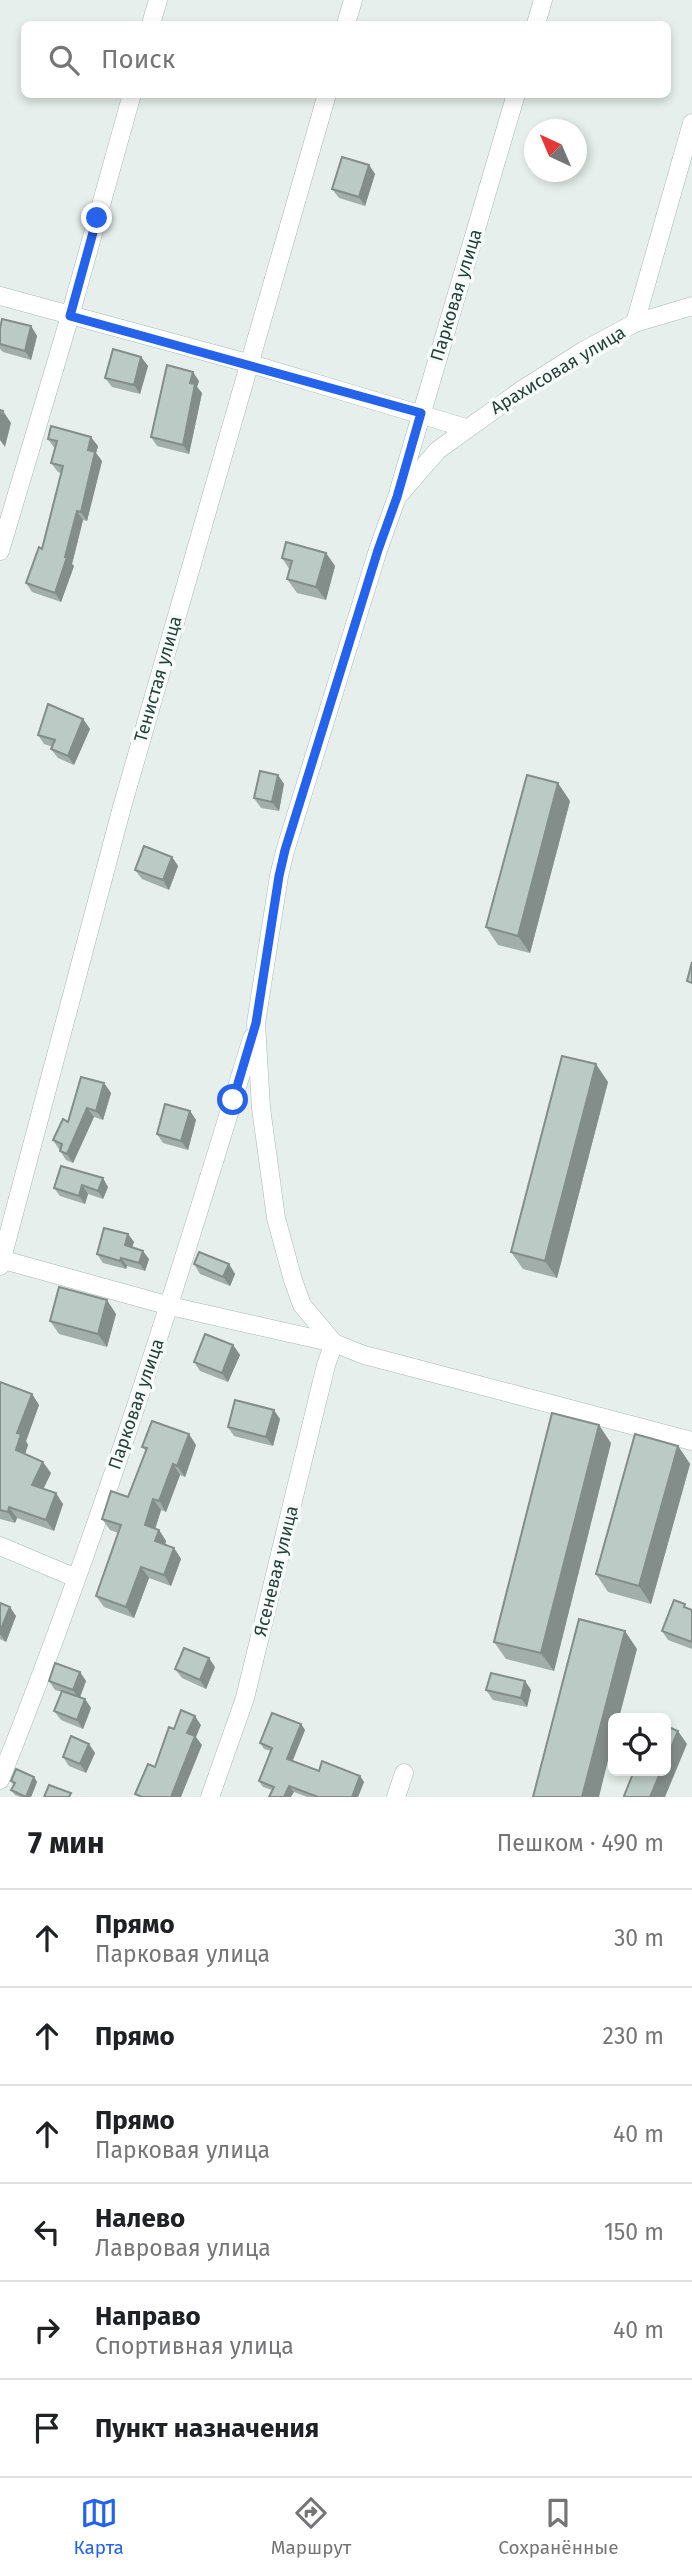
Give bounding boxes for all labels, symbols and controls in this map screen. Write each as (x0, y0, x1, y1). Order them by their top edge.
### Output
search box (21, 21, 671, 98)
icon: search (45, 41, 83, 79)
text: Поиск (101, 44, 175, 75)
north arrow (524, 119, 587, 182)
route end (81, 202, 112, 233)
street label: Парковая улица (425, 226, 487, 364)
street label: Арахисовая улица (487, 321, 629, 419)
street label: Тенистая улица (129, 613, 187, 745)
route start (217, 1084, 248, 1115)
street label: Парковая улица (103, 1336, 169, 1472)
street label: Ясеневая улица (249, 1503, 303, 1639)
map controls (608, 1713, 671, 1776)
button: locate (608, 1713, 671, 1776)
text: 7 мин (28, 1825, 105, 1861)
text: Пешком · 490 m (497, 1829, 664, 1857)
text: Прямо (95, 1909, 175, 1940)
icon: ahead (28, 1919, 66, 1957)
text: 30 m (614, 1924, 664, 1952)
text: Парковая улица (95, 1940, 270, 1968)
icon: ahead (28, 2017, 66, 2055)
text: Прямо (95, 2021, 175, 2052)
text: 230 m (603, 2022, 664, 2050)
text: Прямо (95, 2105, 175, 2136)
icon: ahead (28, 2115, 66, 2153)
text: 40 m (613, 2120, 664, 2148)
text: Парковая улица (95, 2136, 270, 2164)
text: Налево (95, 2203, 185, 2234)
icon: left (28, 2213, 66, 2251)
text: 150 m (604, 2218, 664, 2246)
text: Лавровая улица (95, 2234, 271, 2262)
text: Направо (95, 2301, 201, 2332)
icon: right (28, 2311, 66, 2349)
text: 40 m (613, 2316, 664, 2344)
text: Спортивная улица (95, 2332, 294, 2360)
icon: arrive (28, 2409, 66, 2447)
text: Пункт назначения (95, 2413, 319, 2444)
tab: Карта (73, 2494, 124, 2559)
tab: Маршрут (271, 2494, 351, 2559)
tab: Сохранённые (498, 2494, 619, 2559)

